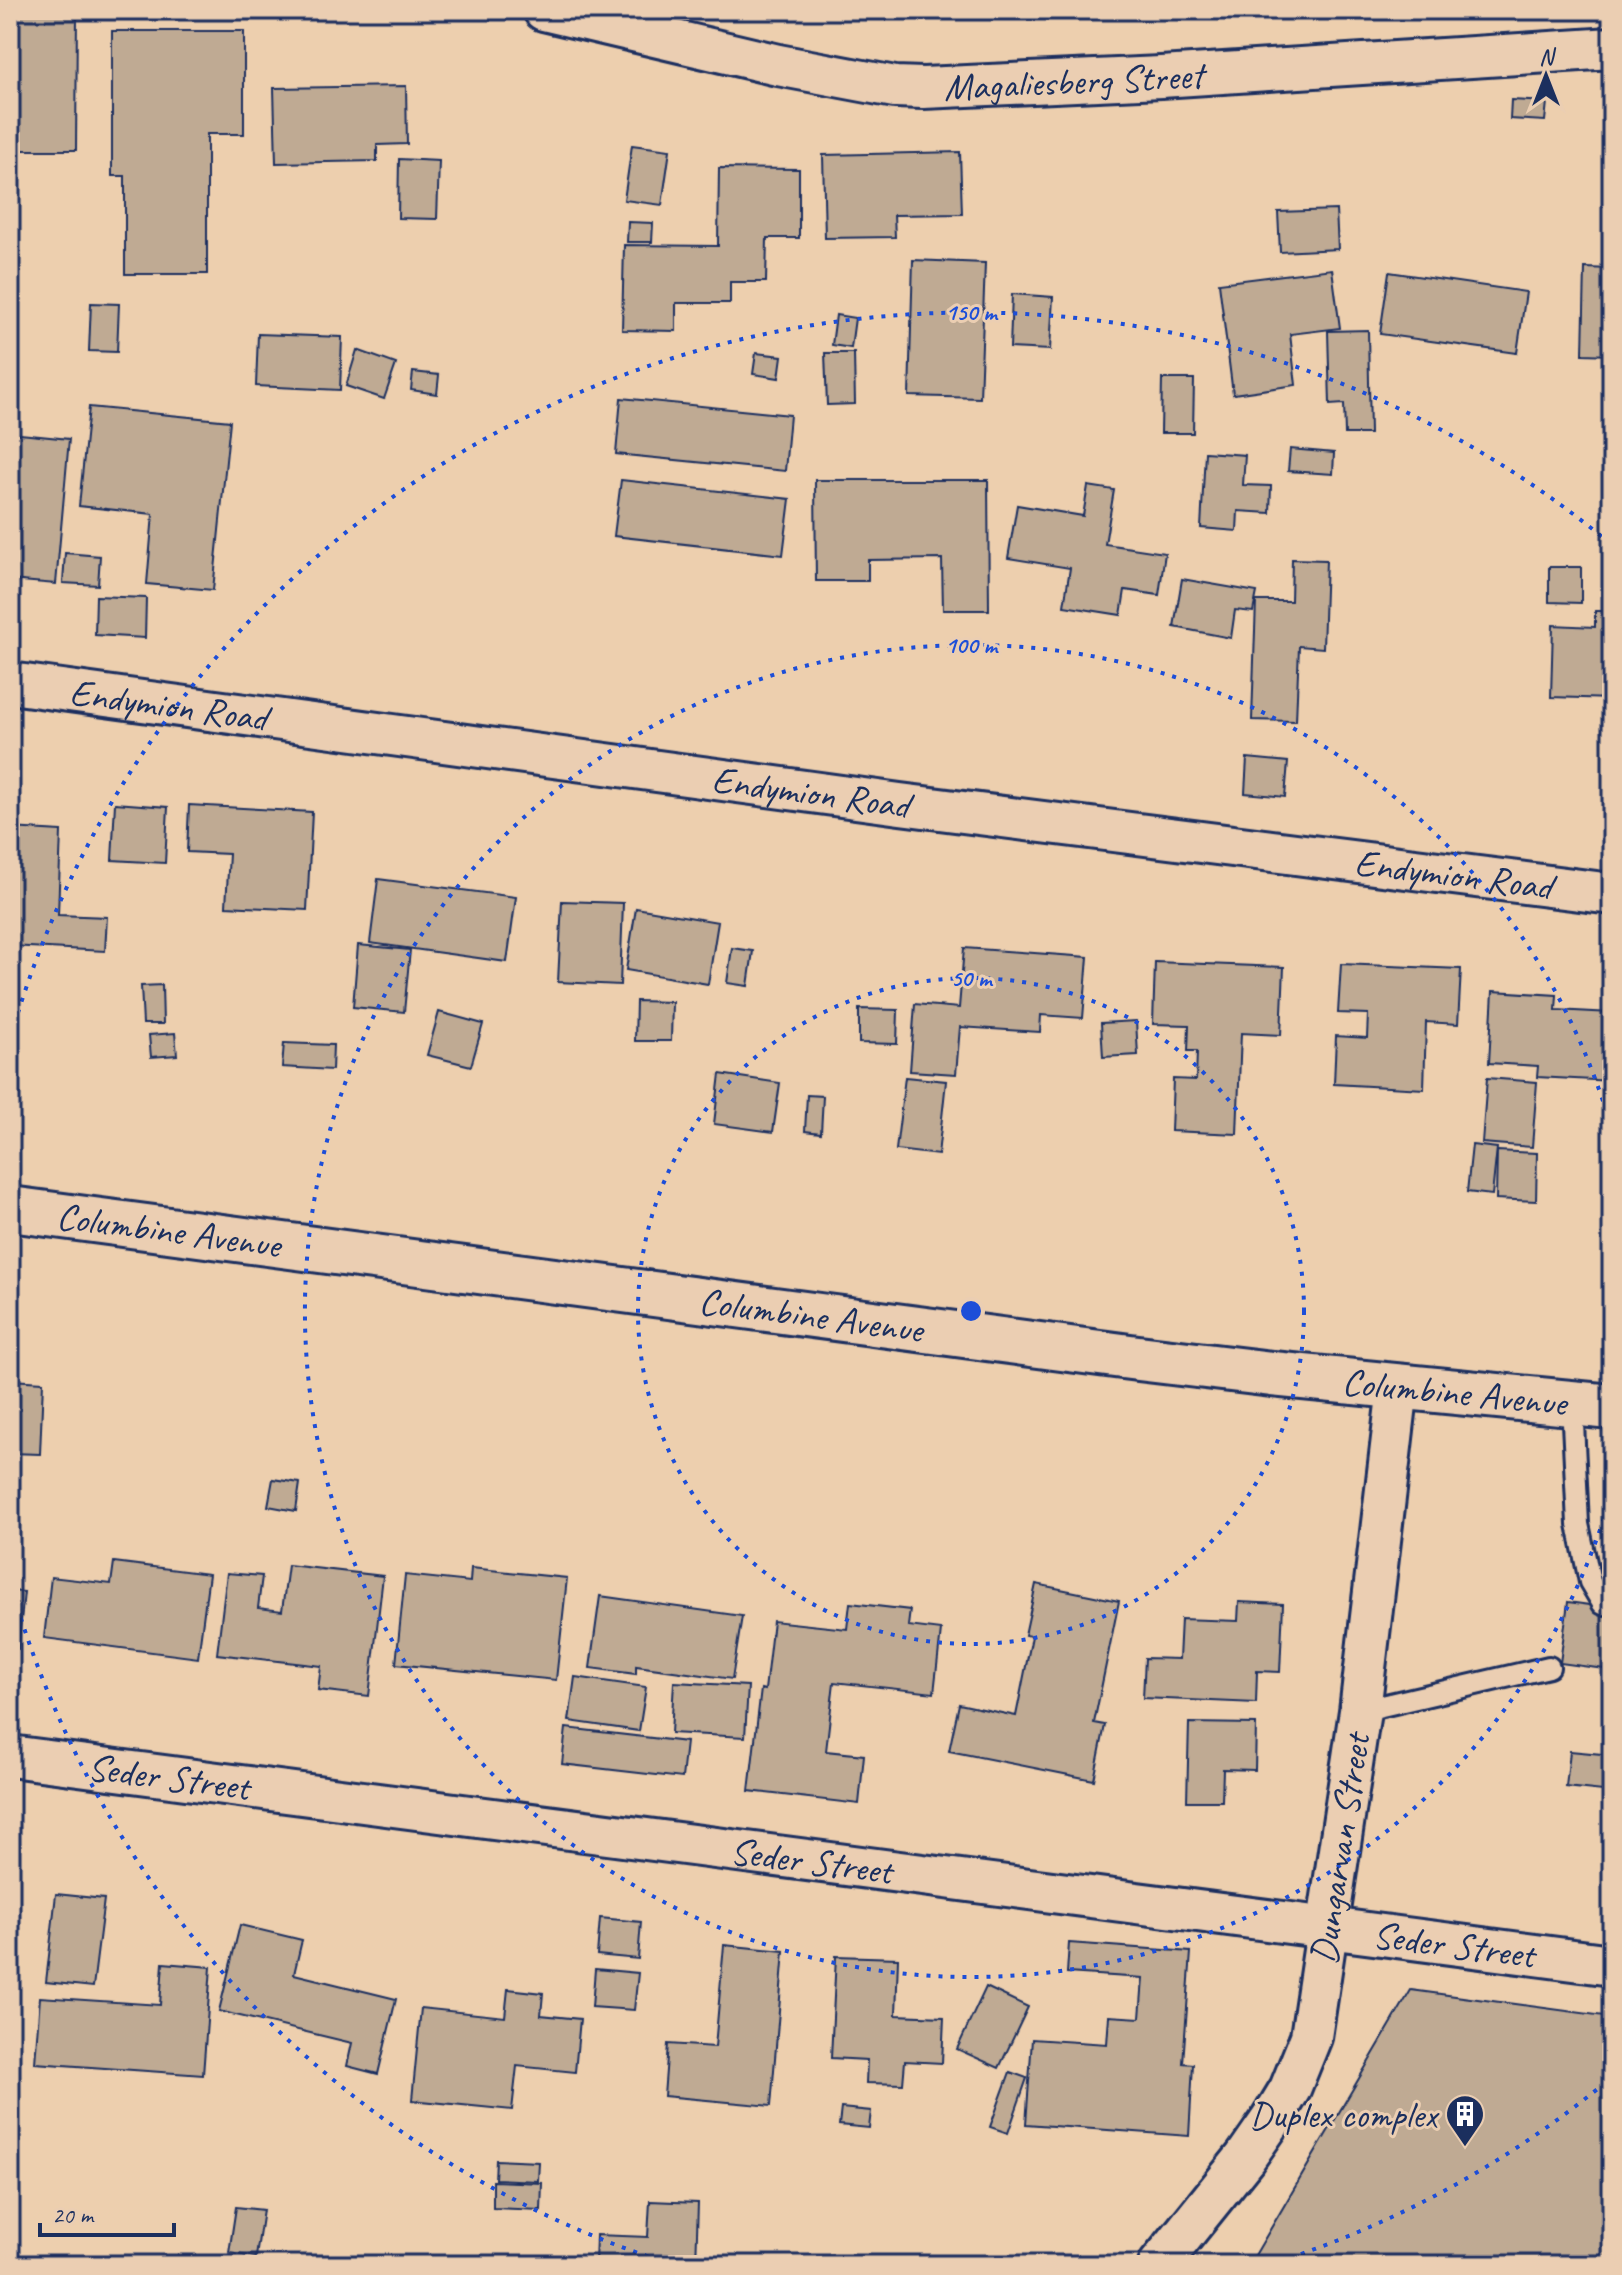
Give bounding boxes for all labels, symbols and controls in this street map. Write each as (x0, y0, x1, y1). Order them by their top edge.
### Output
north arrow (1506, 36, 1586, 116)
text: N (1539, 43, 1556, 71)
street label: Magaliesberg Street (943, 51, 1210, 111)
text: 150 m (945, 297, 999, 327)
text: 100 m (945, 630, 999, 660)
street label: Endymion Road (67, 668, 275, 742)
street label: Endymion Road (709, 756, 917, 830)
street label: Endymion Road (1352, 839, 1560, 911)
text: 50 m (951, 963, 994, 993)
street label: Columbine Avenue (54, 1192, 286, 1269)
street label: Columbine Avenue (696, 1277, 928, 1354)
centre of rings (957, 1297, 985, 1325)
street label: Columbine Avenue (1340, 1358, 1571, 1427)
street label: Dungarvan Street (1299, 1727, 1381, 1967)
street label: Seder Street (85, 1743, 255, 1811)
street label: Seder Street (728, 1827, 898, 1895)
street label: Seder Street (1370, 1911, 1541, 1979)
place label: Duplex complex (1249, 2091, 1440, 2138)
building icon: Duplex complex (1444, 2093, 1486, 2148)
scale bar (40, 2187, 174, 2237)
text: 20 m (52, 2200, 95, 2230)

